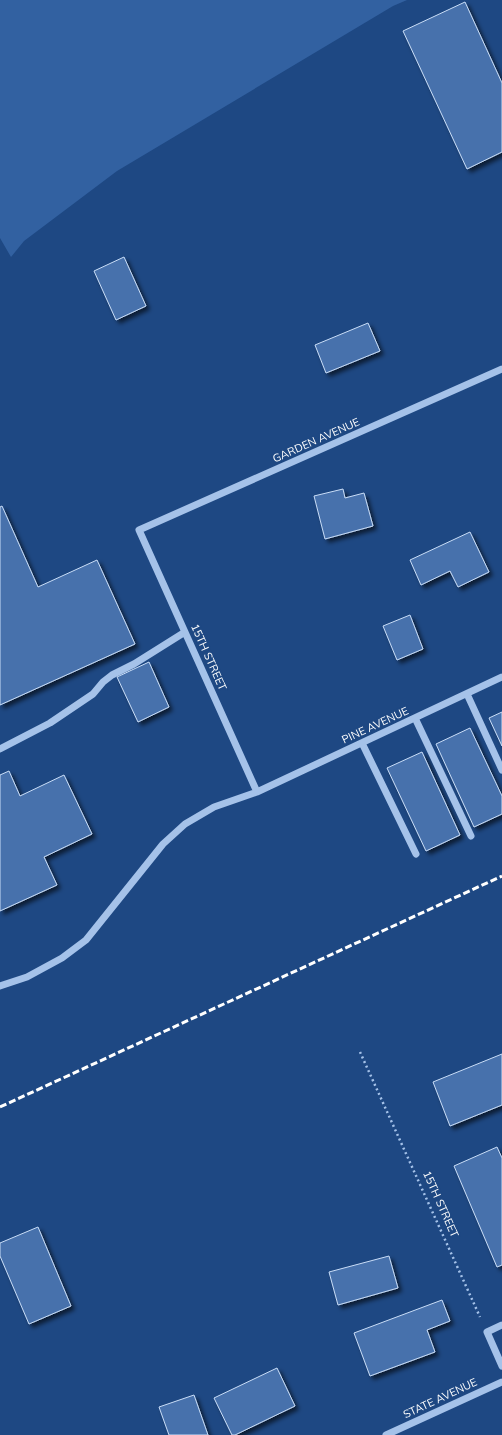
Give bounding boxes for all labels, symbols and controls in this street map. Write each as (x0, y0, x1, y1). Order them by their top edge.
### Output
street label: GARDEN AVENUE (270, 415, 362, 465)
street label: 15TH STREET (188, 621, 230, 693)
street label: PINE AVENUE (339, 703, 411, 747)
street label: 15TH STREET (420, 1168, 462, 1240)
street label: STATE AVENUE (401, 1375, 479, 1421)

